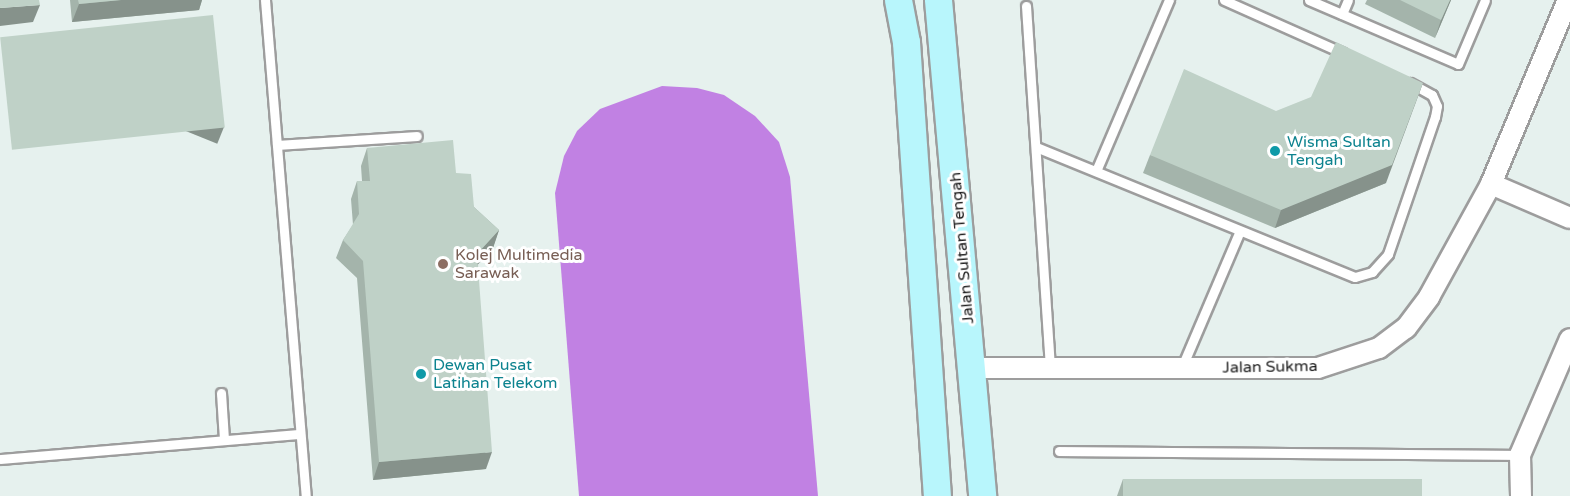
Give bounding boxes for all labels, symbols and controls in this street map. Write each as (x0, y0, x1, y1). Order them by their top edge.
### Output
place label: Wisma Sultan Tengah (1287, 132, 1391, 170)
marker: Wisma Sultan Tengah (1268, 144, 1282, 158)
street label: Jalan Sultan Tengah (946, 171, 978, 325)
place label: Kolej Multimedia Sarawak (455, 245, 583, 283)
marker: Kolej Multimedia Sarawak (436, 257, 450, 271)
place label: Dewan Pusat Latihan Telekom (433, 355, 558, 393)
street label: Jalan Sukma (1222, 357, 1318, 377)
marker: Dewan Pusat Latihan Telekom (414, 367, 428, 381)

